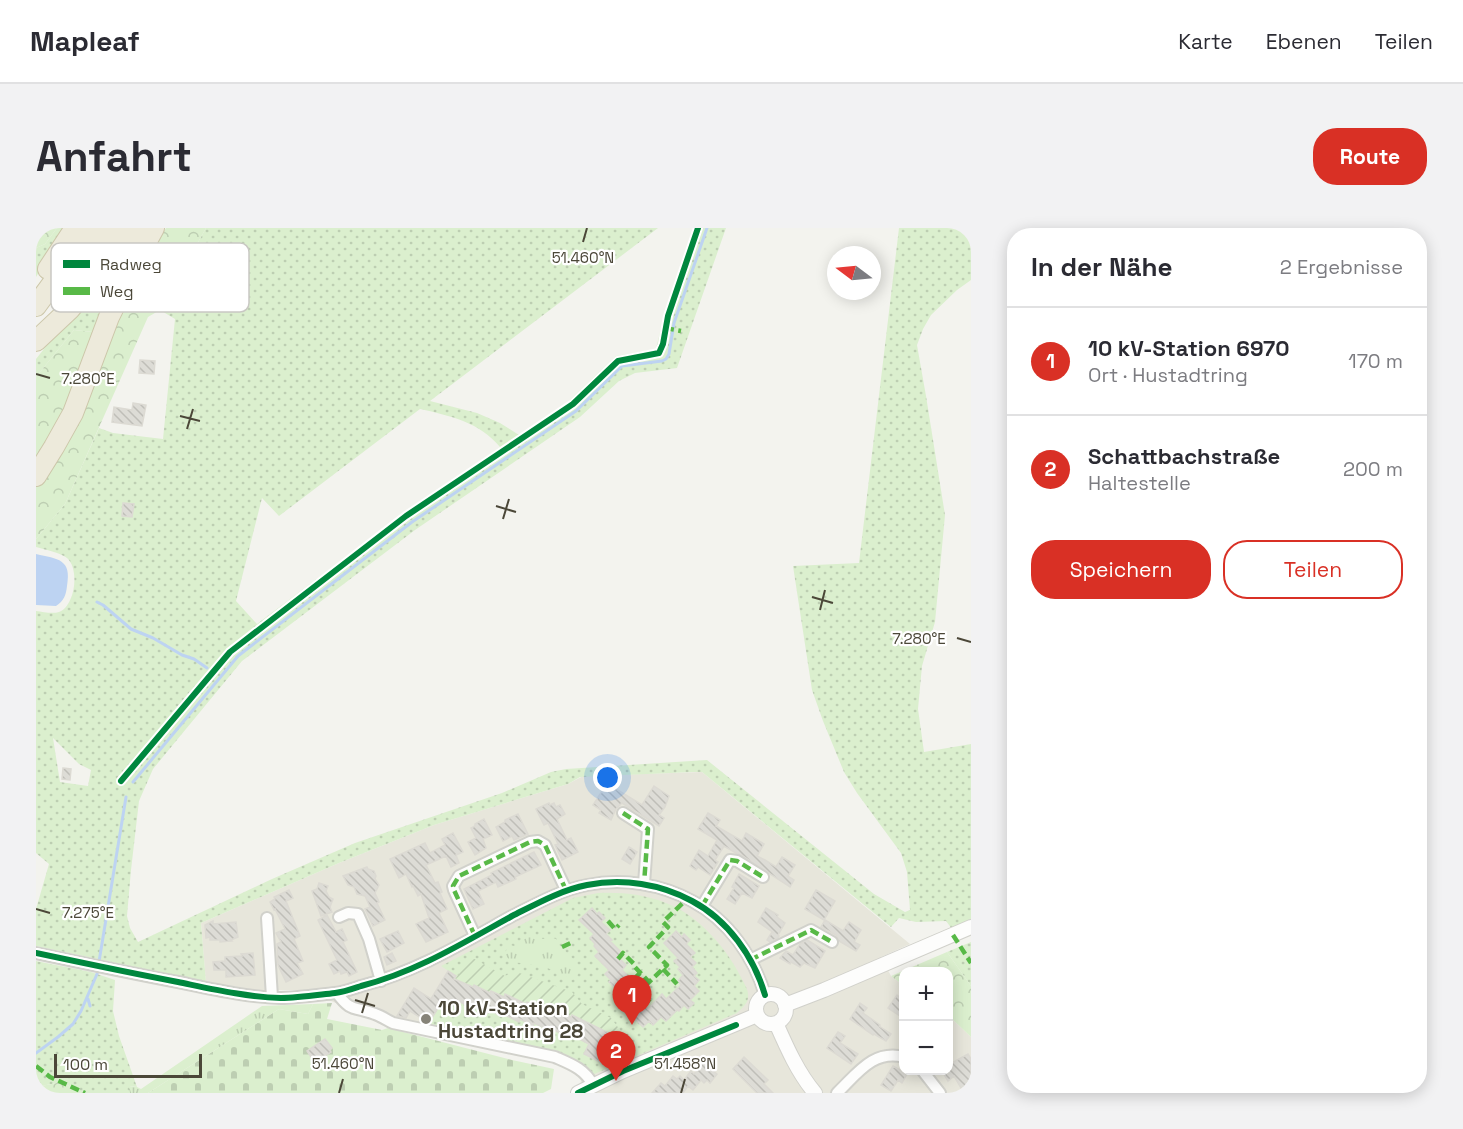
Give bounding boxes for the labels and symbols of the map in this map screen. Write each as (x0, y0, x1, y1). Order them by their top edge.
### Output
legend (51, 243, 249, 312)
north arrow (827, 246, 881, 300)
text: 51.460°N (552, 248, 614, 267)
text: Radweg (100, 254, 162, 275)
text: Weg (100, 281, 134, 302)
text: 7.280°E (61, 369, 115, 388)
text: 7.280°E (892, 629, 946, 648)
your location (593, 763, 622, 792)
text: 7.275°E (62, 903, 114, 922)
pin: 1 (612, 976, 652, 1025)
place label: 10 kV-Station Hustadtring 28 (438, 995, 583, 1044)
marker: 10 kV-Station Hustadtring 28 (419, 1012, 433, 1026)
pin: 2 (596, 1032, 636, 1081)
scale bar (54, 1051, 202, 1078)
text: 51.460°N (312, 1054, 374, 1073)
text: 51.458°N (654, 1054, 716, 1073)

